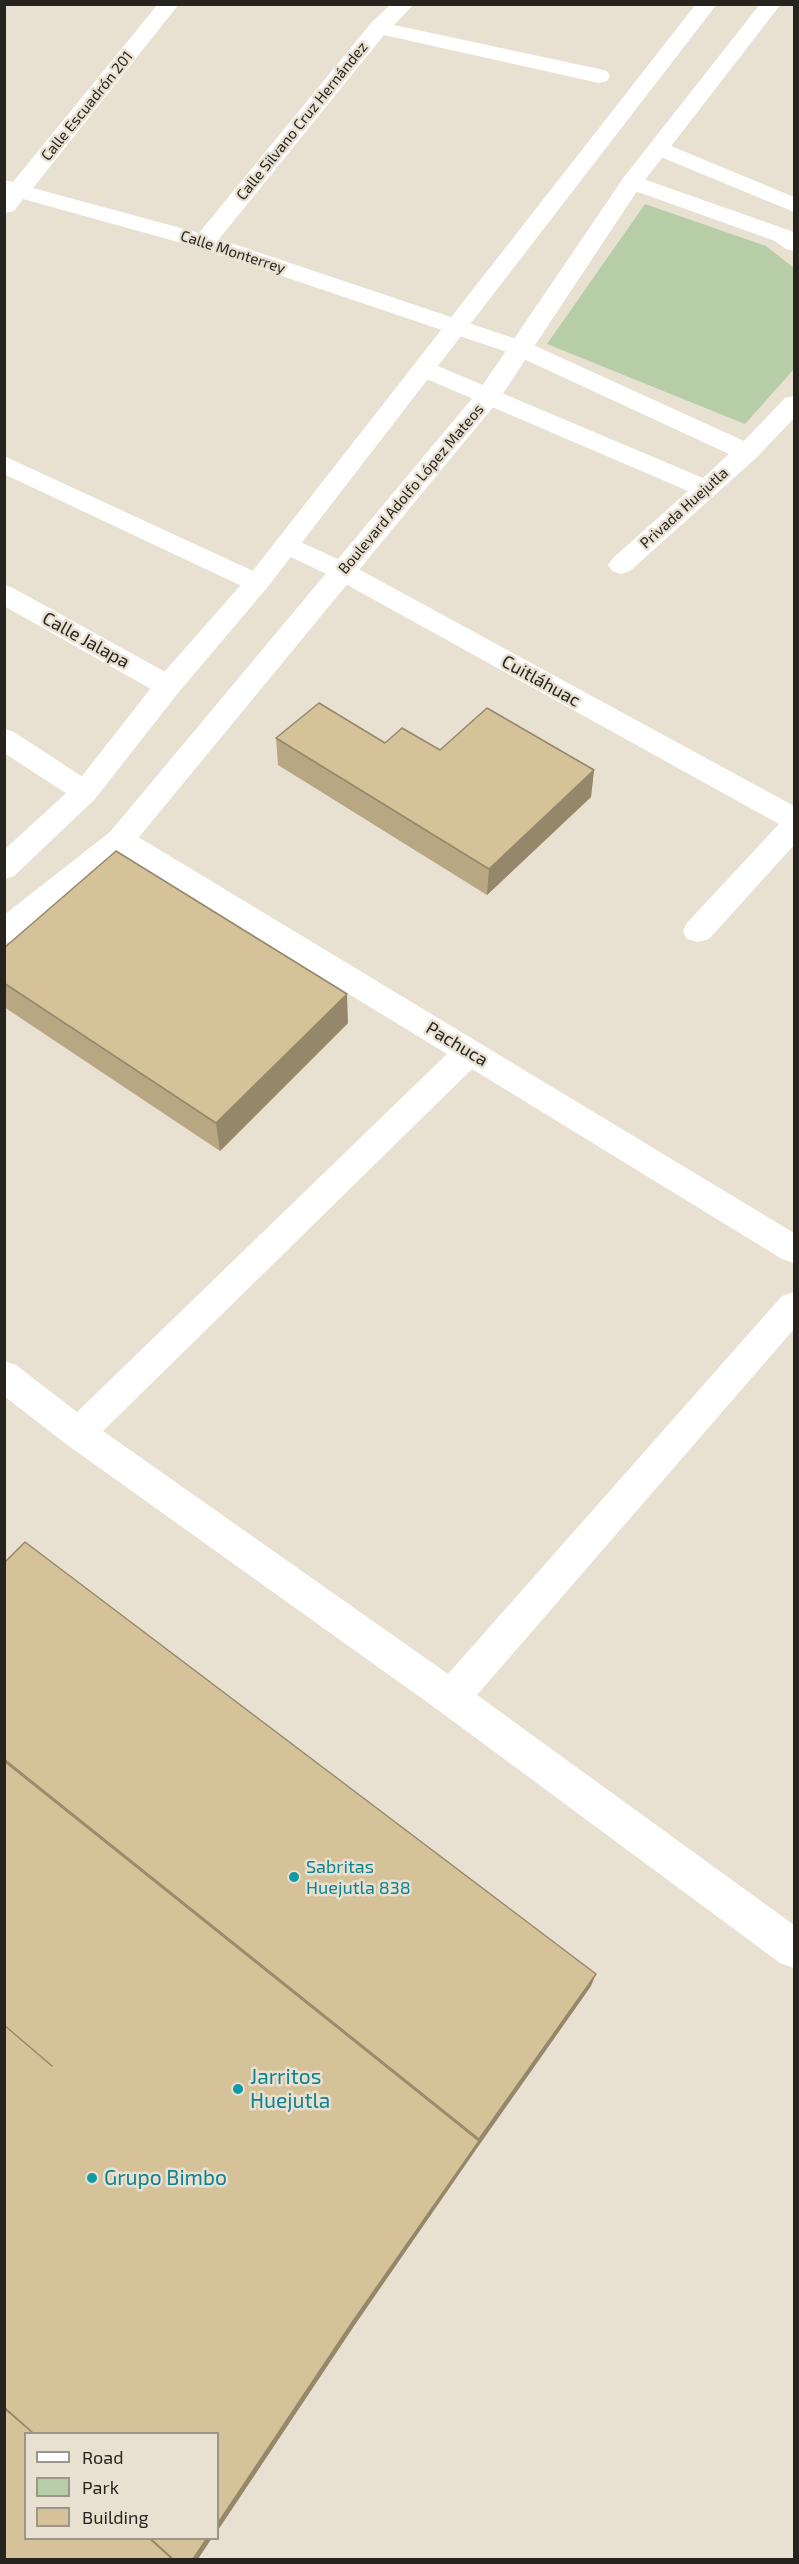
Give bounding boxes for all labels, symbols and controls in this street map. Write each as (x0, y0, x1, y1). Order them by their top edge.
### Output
street label: Calle Silvano Cruz Hernández (233, 38, 371, 204)
street label: Calle Escuadrón 201 (37, 48, 137, 164)
street label: Calle Monterrey (178, 227, 288, 277)
street label: Boulevard Adolfo López Mateos (335, 400, 487, 578)
street label: Privada Huejutla (636, 464, 732, 552)
street label: Calle Jalapa (39, 607, 133, 673)
street label: Cuitláhuac (498, 651, 584, 711)
street label: Pachuca (422, 1017, 492, 1071)
place label: Sabritas Huejutla 838 (306, 1856, 411, 1898)
marker: Sabritas Huejutla 838 (287, 1870, 301, 1884)
place label: Jarritos Huejutla (250, 2064, 330, 2114)
marker: Jarritos Huejutla (231, 2082, 245, 2096)
place label: Grupo Bimbo (104, 2165, 227, 2191)
marker: Grupo Bimbo (85, 2171, 99, 2185)
legend (24, 2432, 219, 2540)
text: Road (82, 2446, 123, 2468)
text: Park (82, 2476, 119, 2498)
text: Building (82, 2506, 149, 2528)

